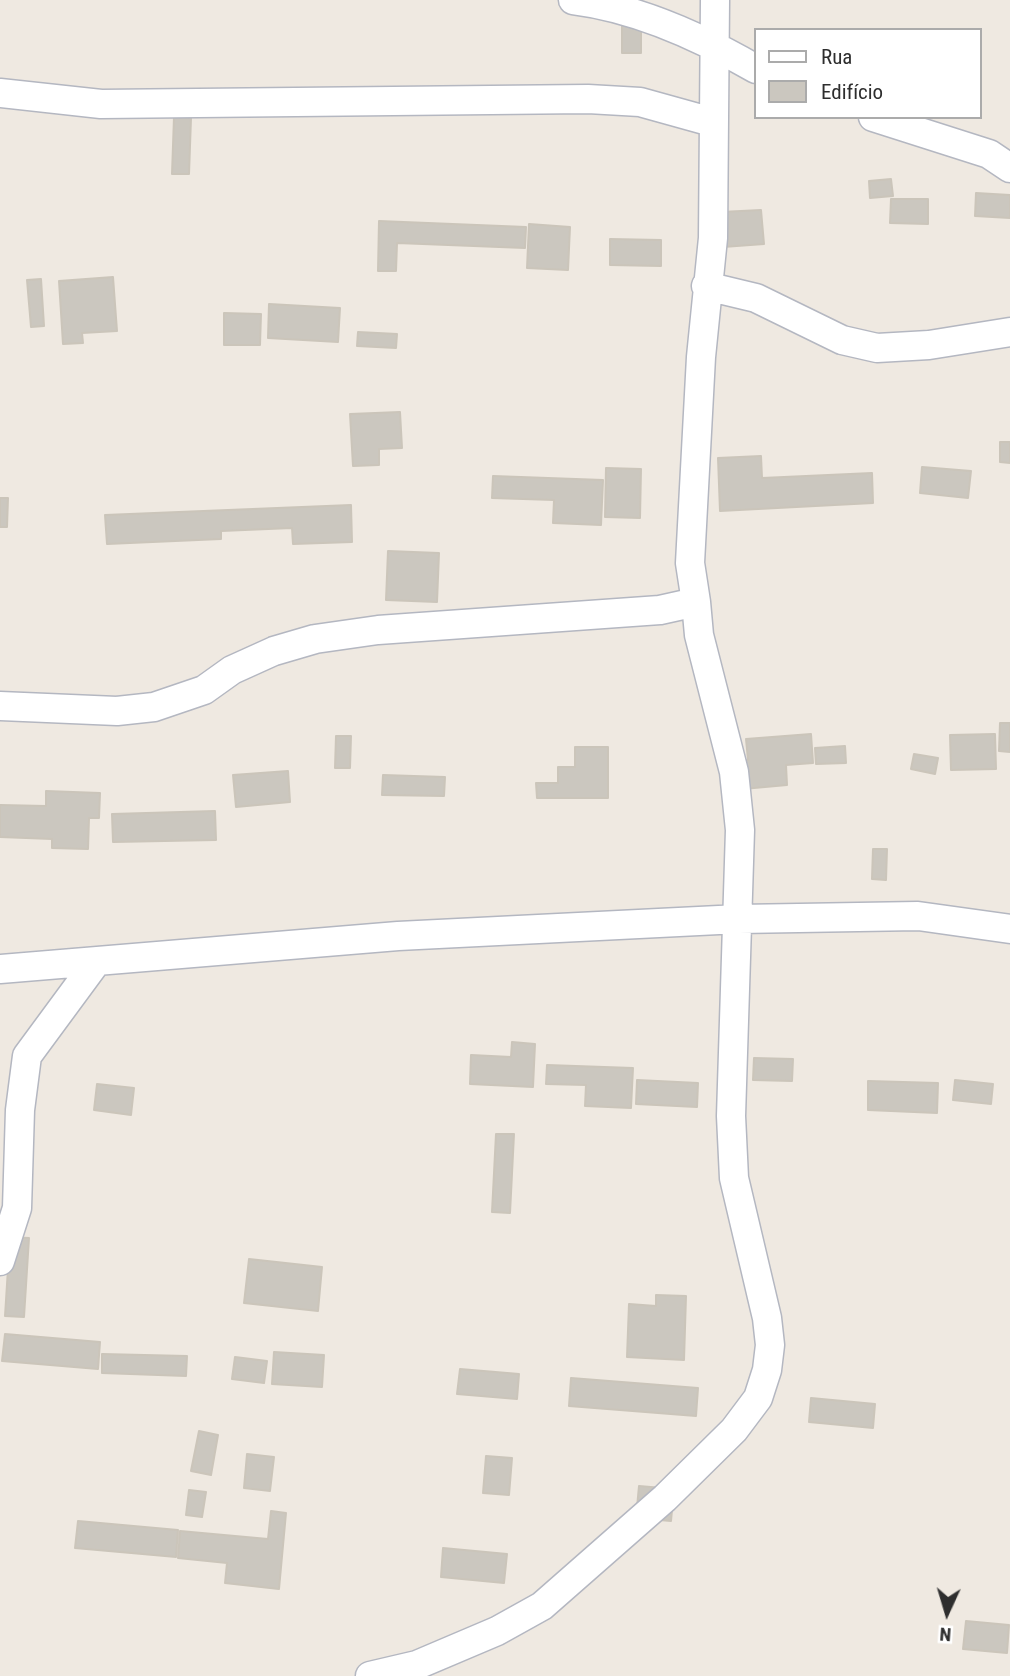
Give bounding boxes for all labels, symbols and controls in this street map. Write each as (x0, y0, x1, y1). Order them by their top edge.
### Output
legend (754, 28, 982, 119)
text: Rua (821, 45, 852, 69)
text: Edifício (821, 80, 883, 104)
north arrow (912, 1578, 982, 1648)
text: N (939, 1623, 952, 1646)

